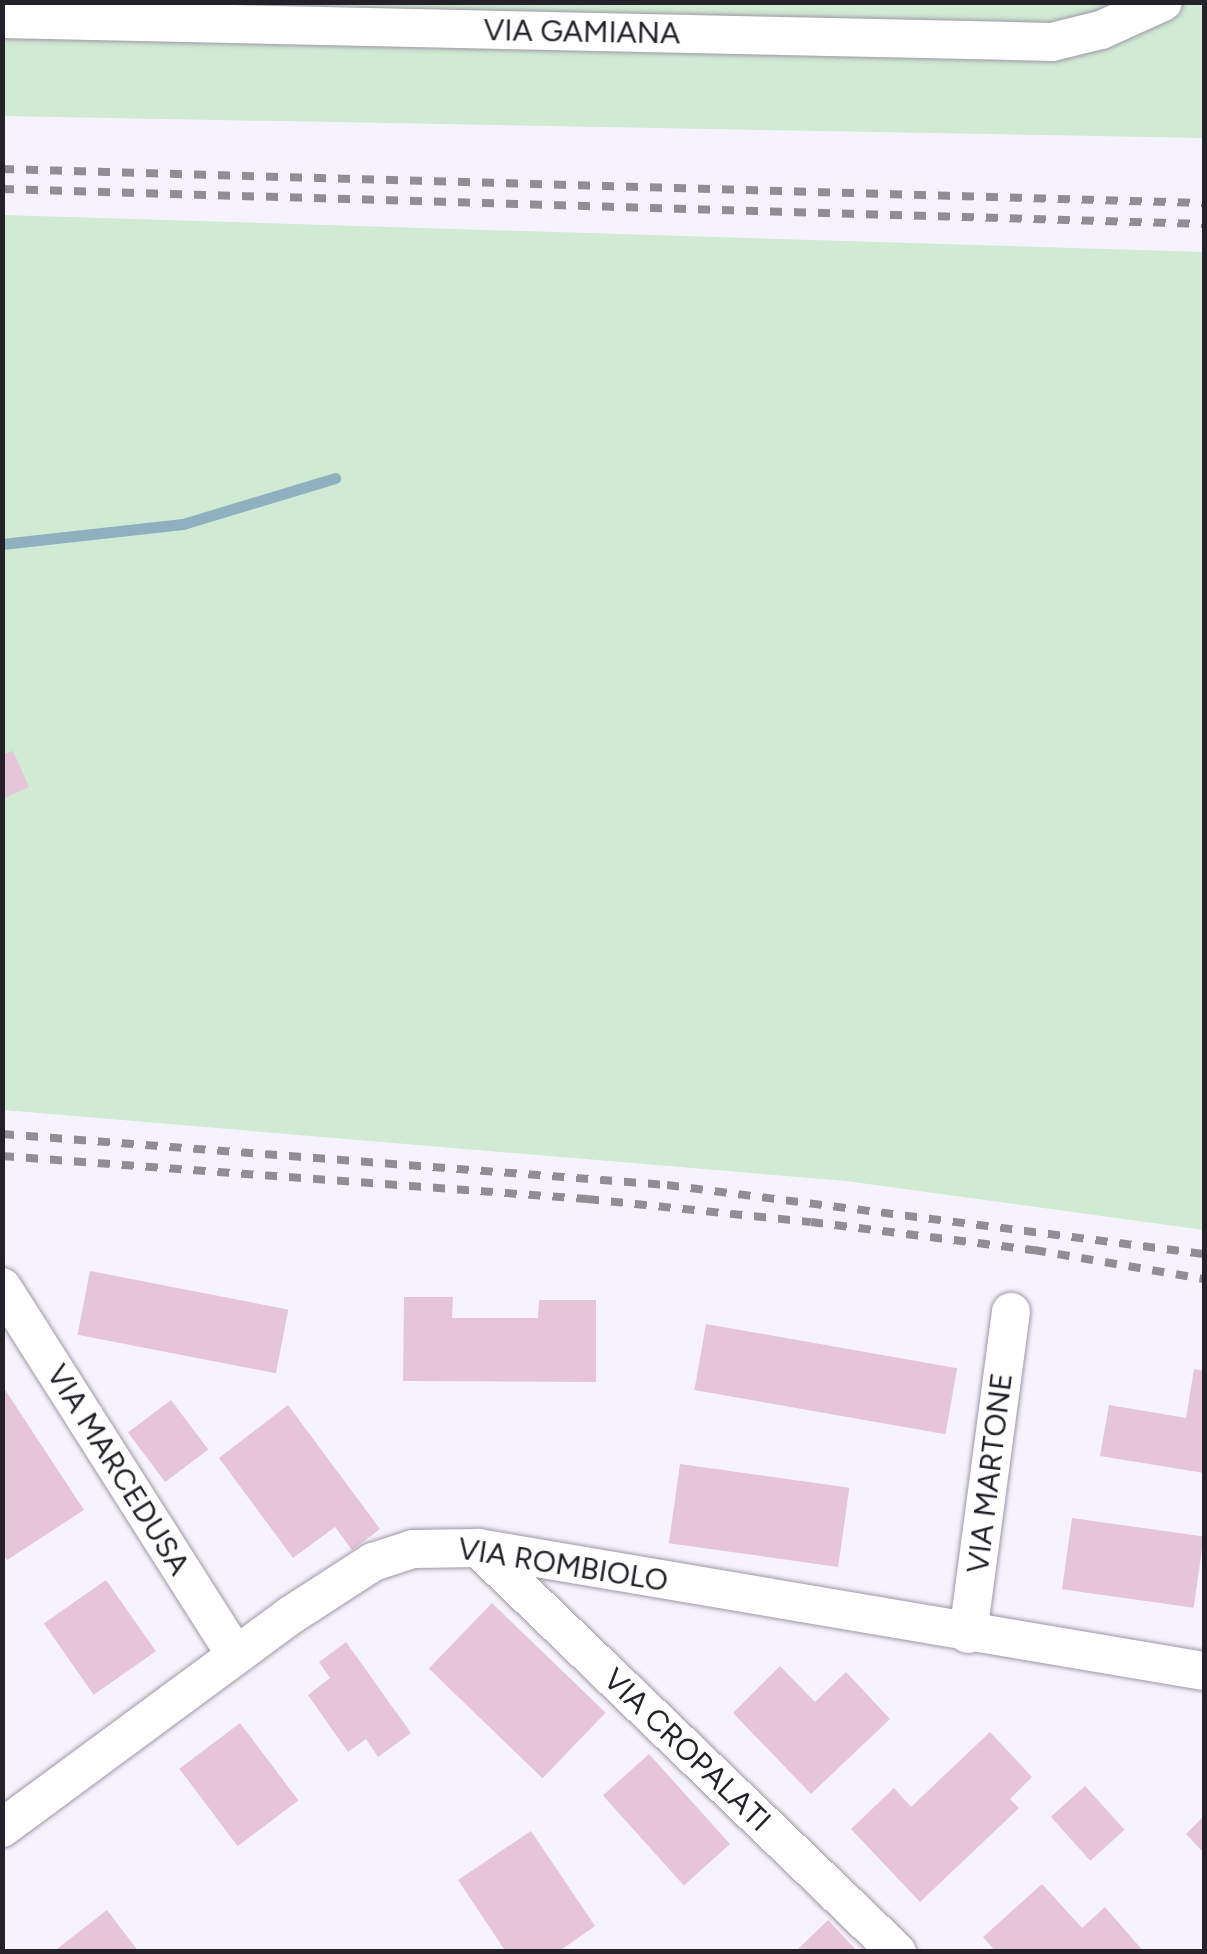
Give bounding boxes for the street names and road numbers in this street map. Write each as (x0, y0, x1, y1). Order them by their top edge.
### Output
street label: VIA GAMIANA (483, 12, 681, 52)
street label: VIA MARCEDUSA (39, 1358, 197, 1582)
street label: VIA MARTONE (960, 1371, 1020, 1575)
street label: VIA ROMBIOLO (455, 1531, 671, 1599)
street label: VIA CROPALATI (596, 1661, 778, 1839)

